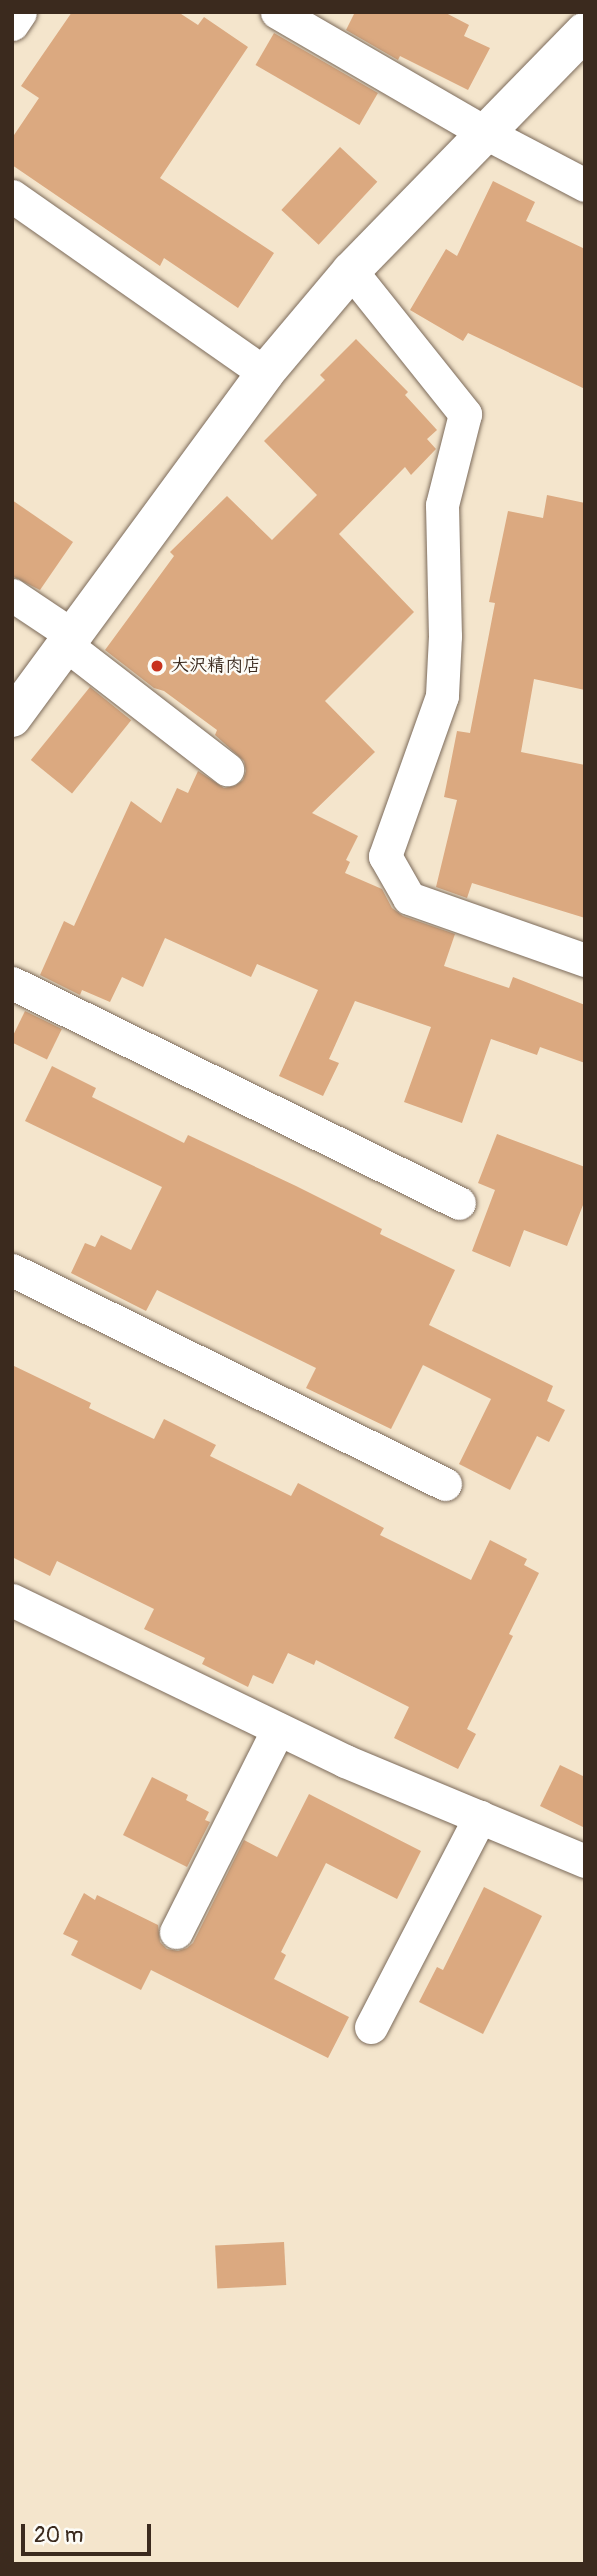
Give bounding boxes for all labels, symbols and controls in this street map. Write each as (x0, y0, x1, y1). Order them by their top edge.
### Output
place label: 大沢精肉店 (171, 655, 261, 677)
marker: 大沢精肉店 (149, 658, 165, 674)
scale bar (24, 2510, 154, 2554)
text: 20 m (34, 2522, 83, 2549)

